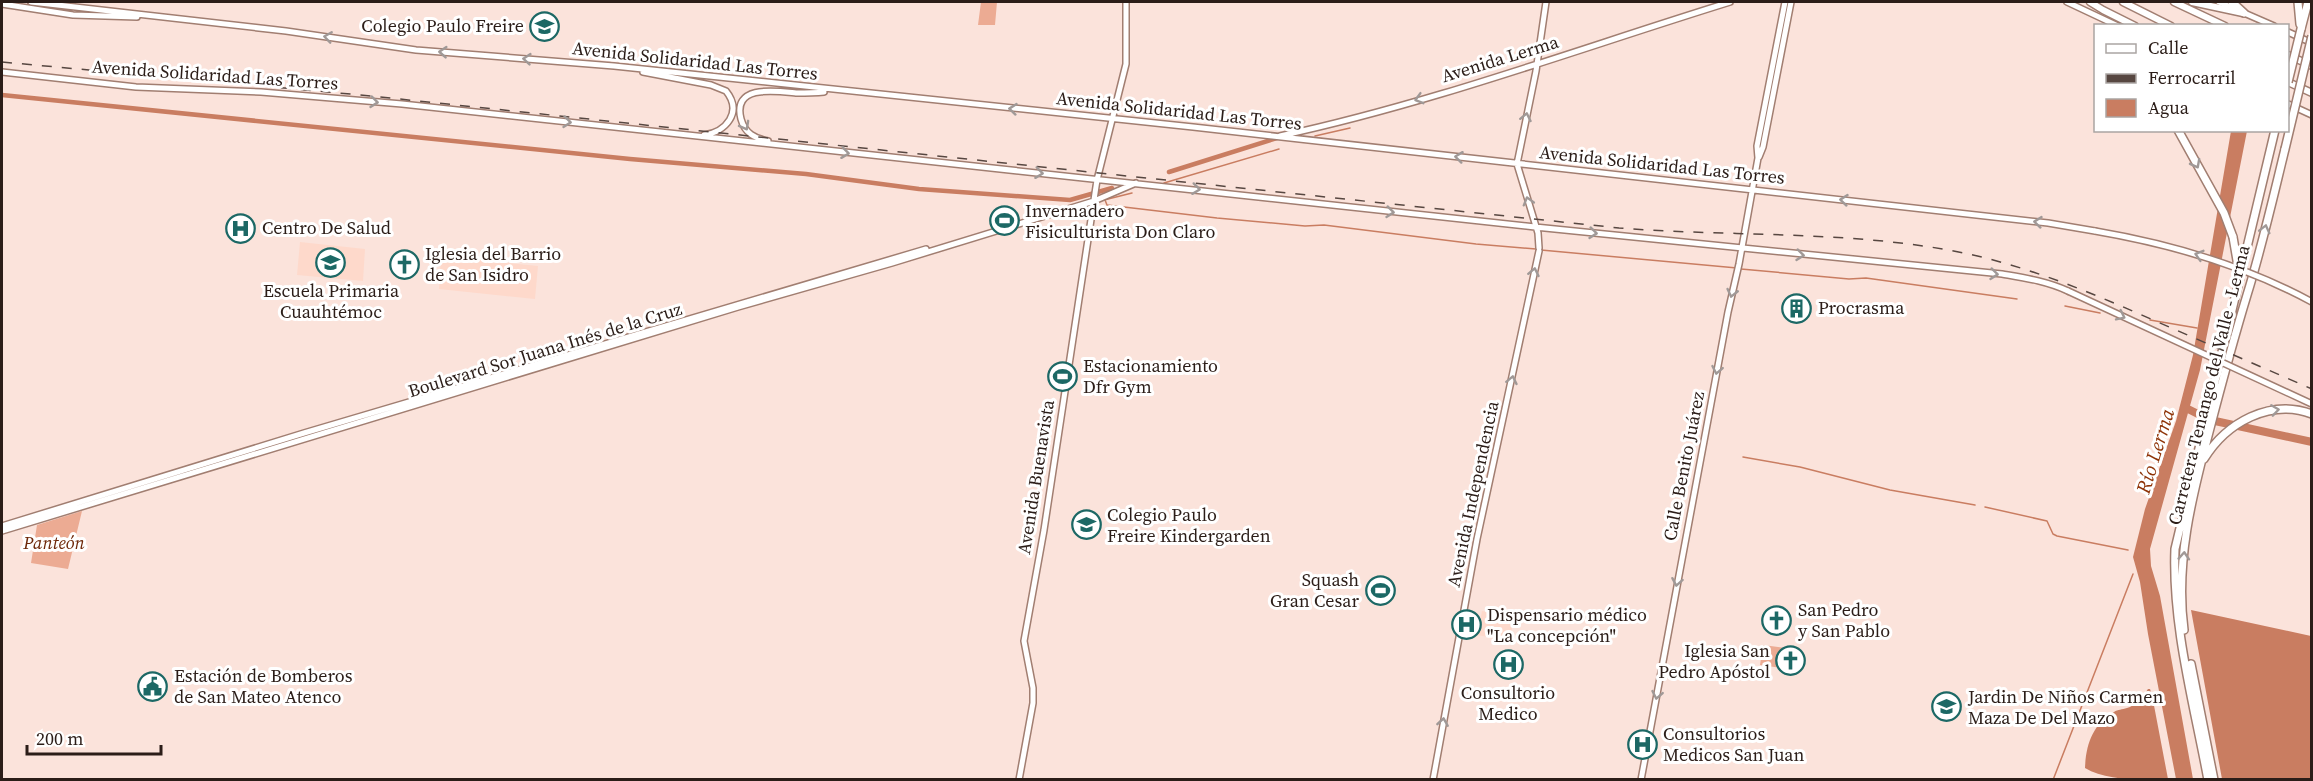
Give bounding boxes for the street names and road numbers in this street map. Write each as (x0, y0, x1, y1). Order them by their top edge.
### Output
street label: Avenida Lerma (1438, 29, 1562, 88)
street label: Avenida Solidaridad Las Torres (571, 35, 819, 86)
street label: Avenida Solidaridad Las Torres (91, 53, 339, 96)
street label: Avenida Solidaridad Las Torres (1055, 85, 1303, 136)
street label: Avenida Solidaridad Las Torres (1538, 139, 1786, 190)
street label: Carretera Tenango del Valle - Lerma (2162, 241, 2256, 528)
street label: Boulevard Sor Juana Inés de la Cruz (405, 296, 685, 403)
street label: Calle Benito Juárez (1657, 389, 1710, 543)
street label: Avenida Buenavista (1011, 397, 1060, 556)
street label: Avenida Independencia (1441, 398, 1505, 589)

